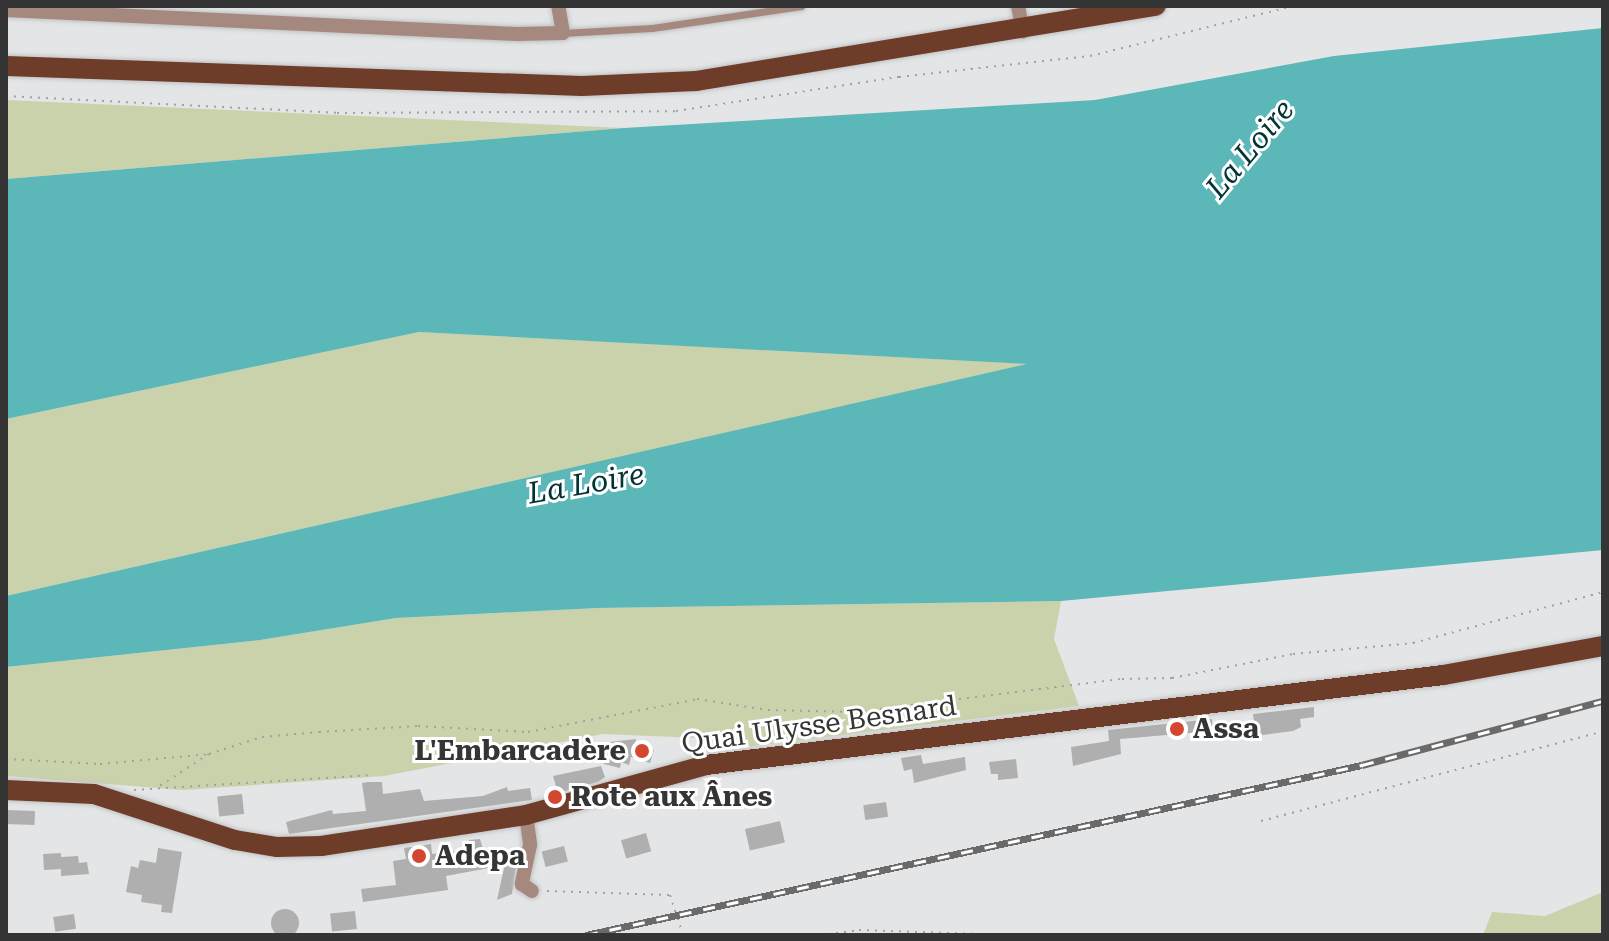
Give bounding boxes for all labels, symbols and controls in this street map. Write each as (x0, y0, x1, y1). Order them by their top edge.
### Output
water label: La Loire (1198, 92, 1302, 206)
water label: La Loire (525, 456, 647, 512)
street label: Quai Ulysse Besnard (679, 689, 959, 761)
place label: Assa (1193, 712, 1259, 746)
marker: Assa (1168, 720, 1186, 738)
place label: L'Embarcadère (414, 734, 626, 768)
marker: L'Embarcadère (633, 742, 651, 760)
place label: Rote aux Ânes (571, 780, 772, 814)
marker: Rote aux Ânes (546, 788, 564, 806)
place label: Adepa (435, 839, 525, 873)
marker: Adepa (410, 847, 428, 865)

